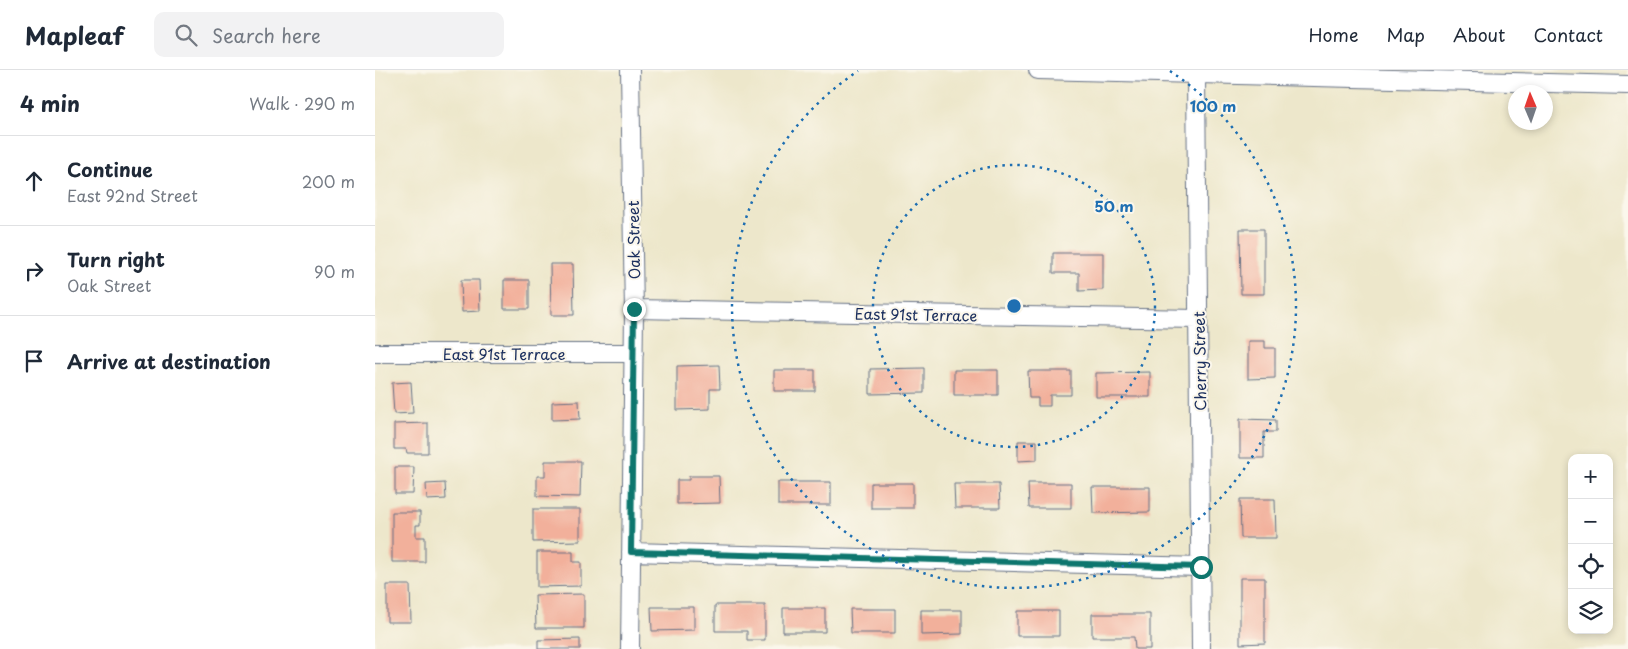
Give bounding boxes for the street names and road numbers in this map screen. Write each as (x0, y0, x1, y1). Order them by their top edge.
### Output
street label: Oak Street (621, 200, 645, 280)
street label: East 91st Terrace (854, 301, 978, 327)
street label: Cherry Street (1187, 311, 1211, 411)
street label: East 91st Terrace (443, 342, 565, 365)

